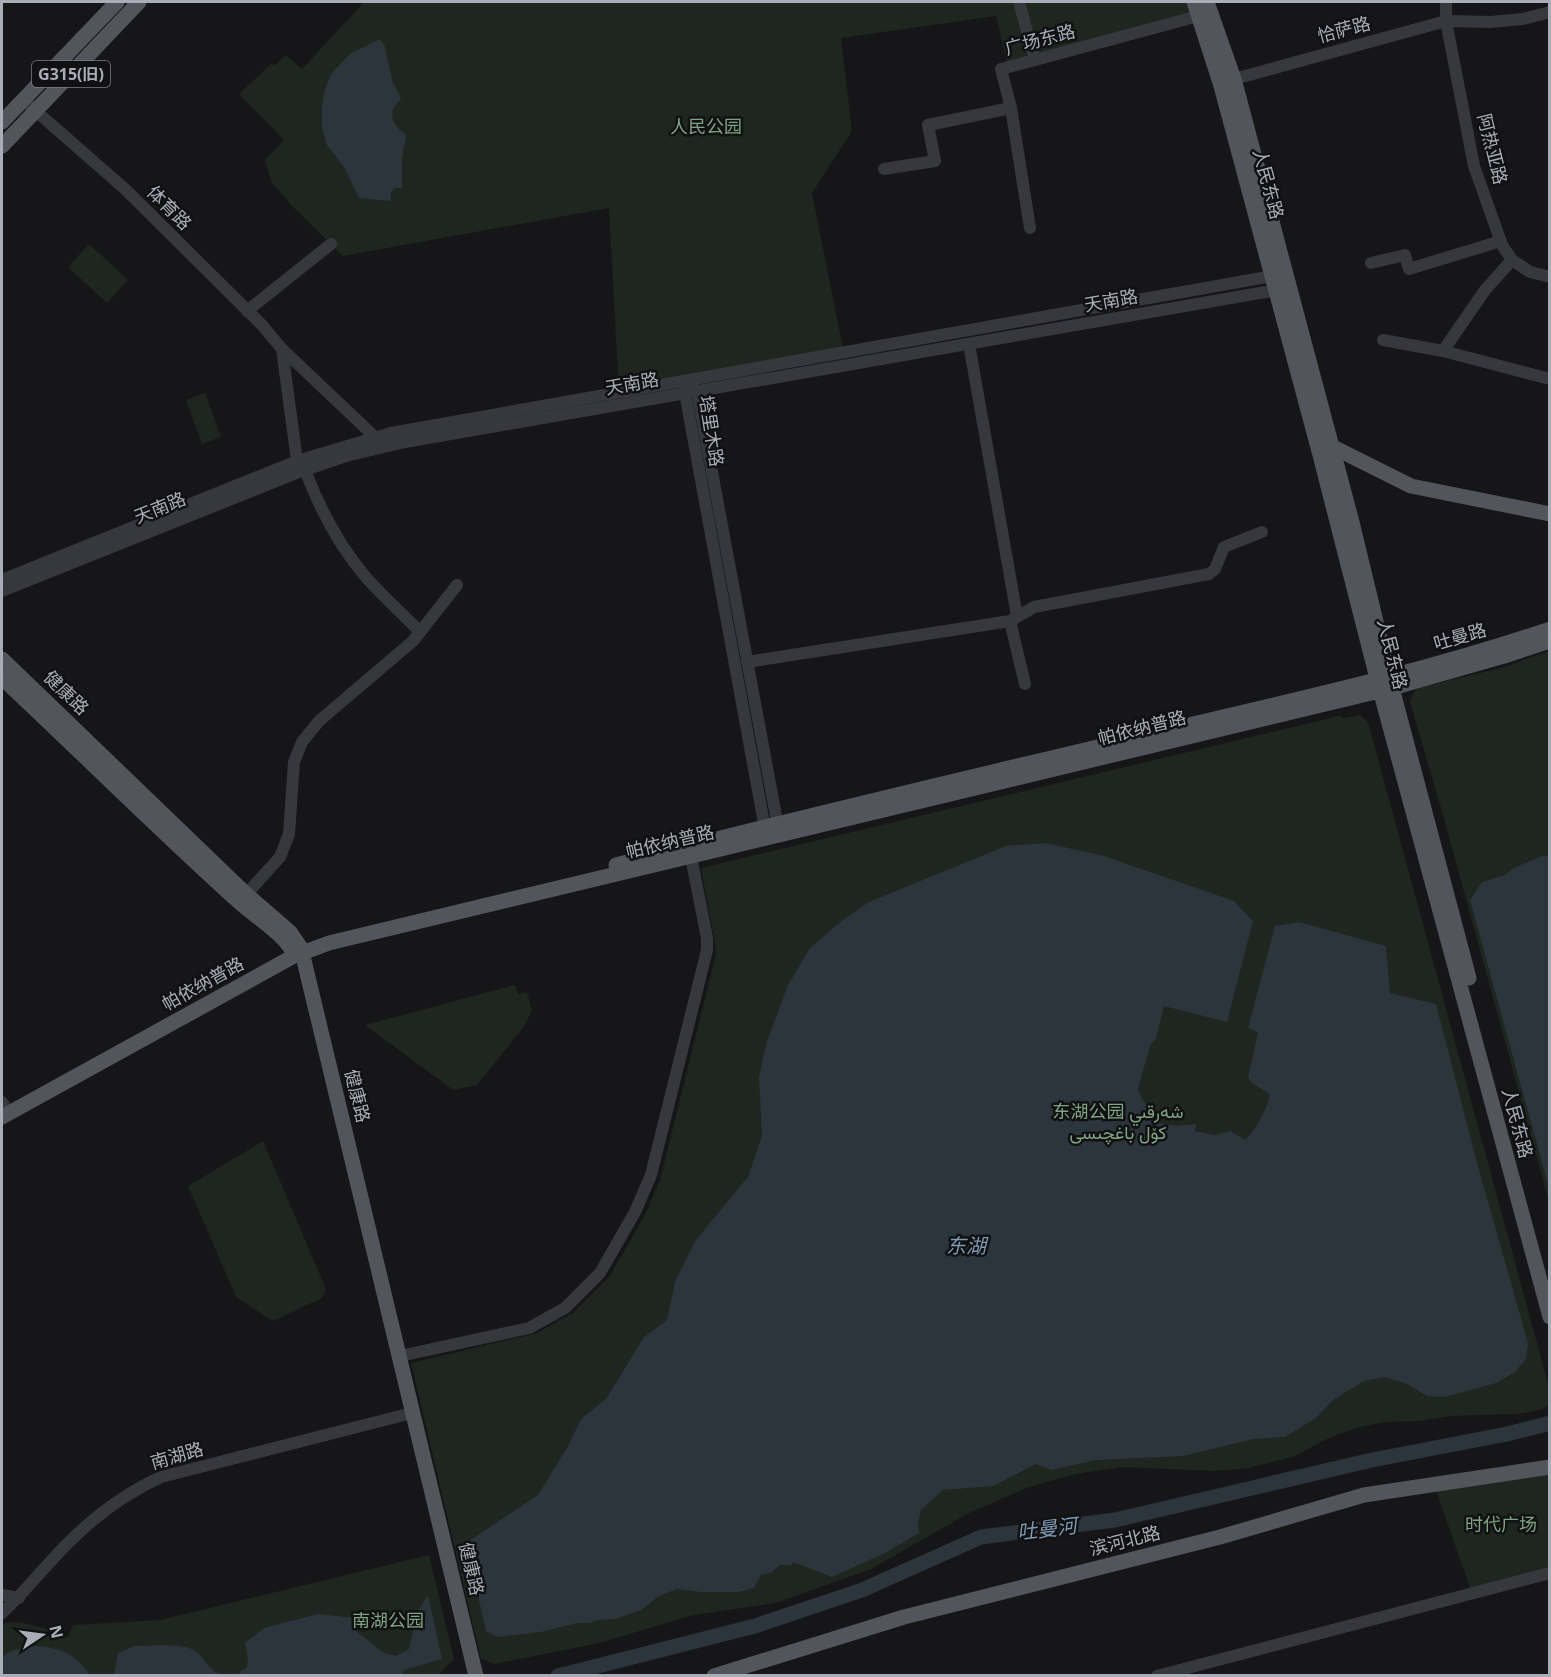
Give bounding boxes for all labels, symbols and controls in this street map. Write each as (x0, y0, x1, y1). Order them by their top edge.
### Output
street label: 恰萨路 (1315, 10, 1373, 48)
street label: 广场东路 (1002, 18, 1078, 60)
road number: G315(旧) (32, 61, 110, 87)
street label: 阿热亚路 (1473, 111, 1513, 187)
park label: 人民公园 (670, 114, 742, 138)
street label: 人民东路 (1248, 146, 1290, 222)
street label: 体育路 (142, 180, 197, 235)
street label: 天南路 (1082, 284, 1139, 317)
street label: 天南路 (603, 367, 660, 400)
street label: 塔里木路 (695, 393, 729, 468)
street label: 天南路 (130, 486, 189, 528)
street label: 人民东路 (1373, 616, 1413, 692)
street label: 吐曼路 (1430, 617, 1489, 655)
street label: 健康路 (39, 665, 94, 720)
street label: 帕依纳普路 (1095, 704, 1188, 750)
street label: 帕依纳普路 (623, 819, 716, 863)
street label: 帕依纳普路 (157, 951, 248, 1015)
street label: 健康路 (340, 1067, 376, 1125)
street label: 人民东路 (1497, 1085, 1539, 1161)
park label: 东湖公园 شەرقىي كۆل باغچىسى (1052, 1099, 1184, 1145)
water label: 东湖 (946, 1232, 989, 1259)
street label: 南湖路 (147, 1436, 206, 1474)
water label: 吐曼河 (1016, 1511, 1082, 1546)
park label: 时代广场 (1465, 1512, 1537, 1536)
street label: 滨河北路 (1087, 1520, 1163, 1560)
street label: 健康路 (454, 1540, 490, 1598)
north arrow (12, 1605, 72, 1665)
park label: 南湖公园 (352, 1608, 424, 1632)
text: N (44, 1623, 69, 1640)

